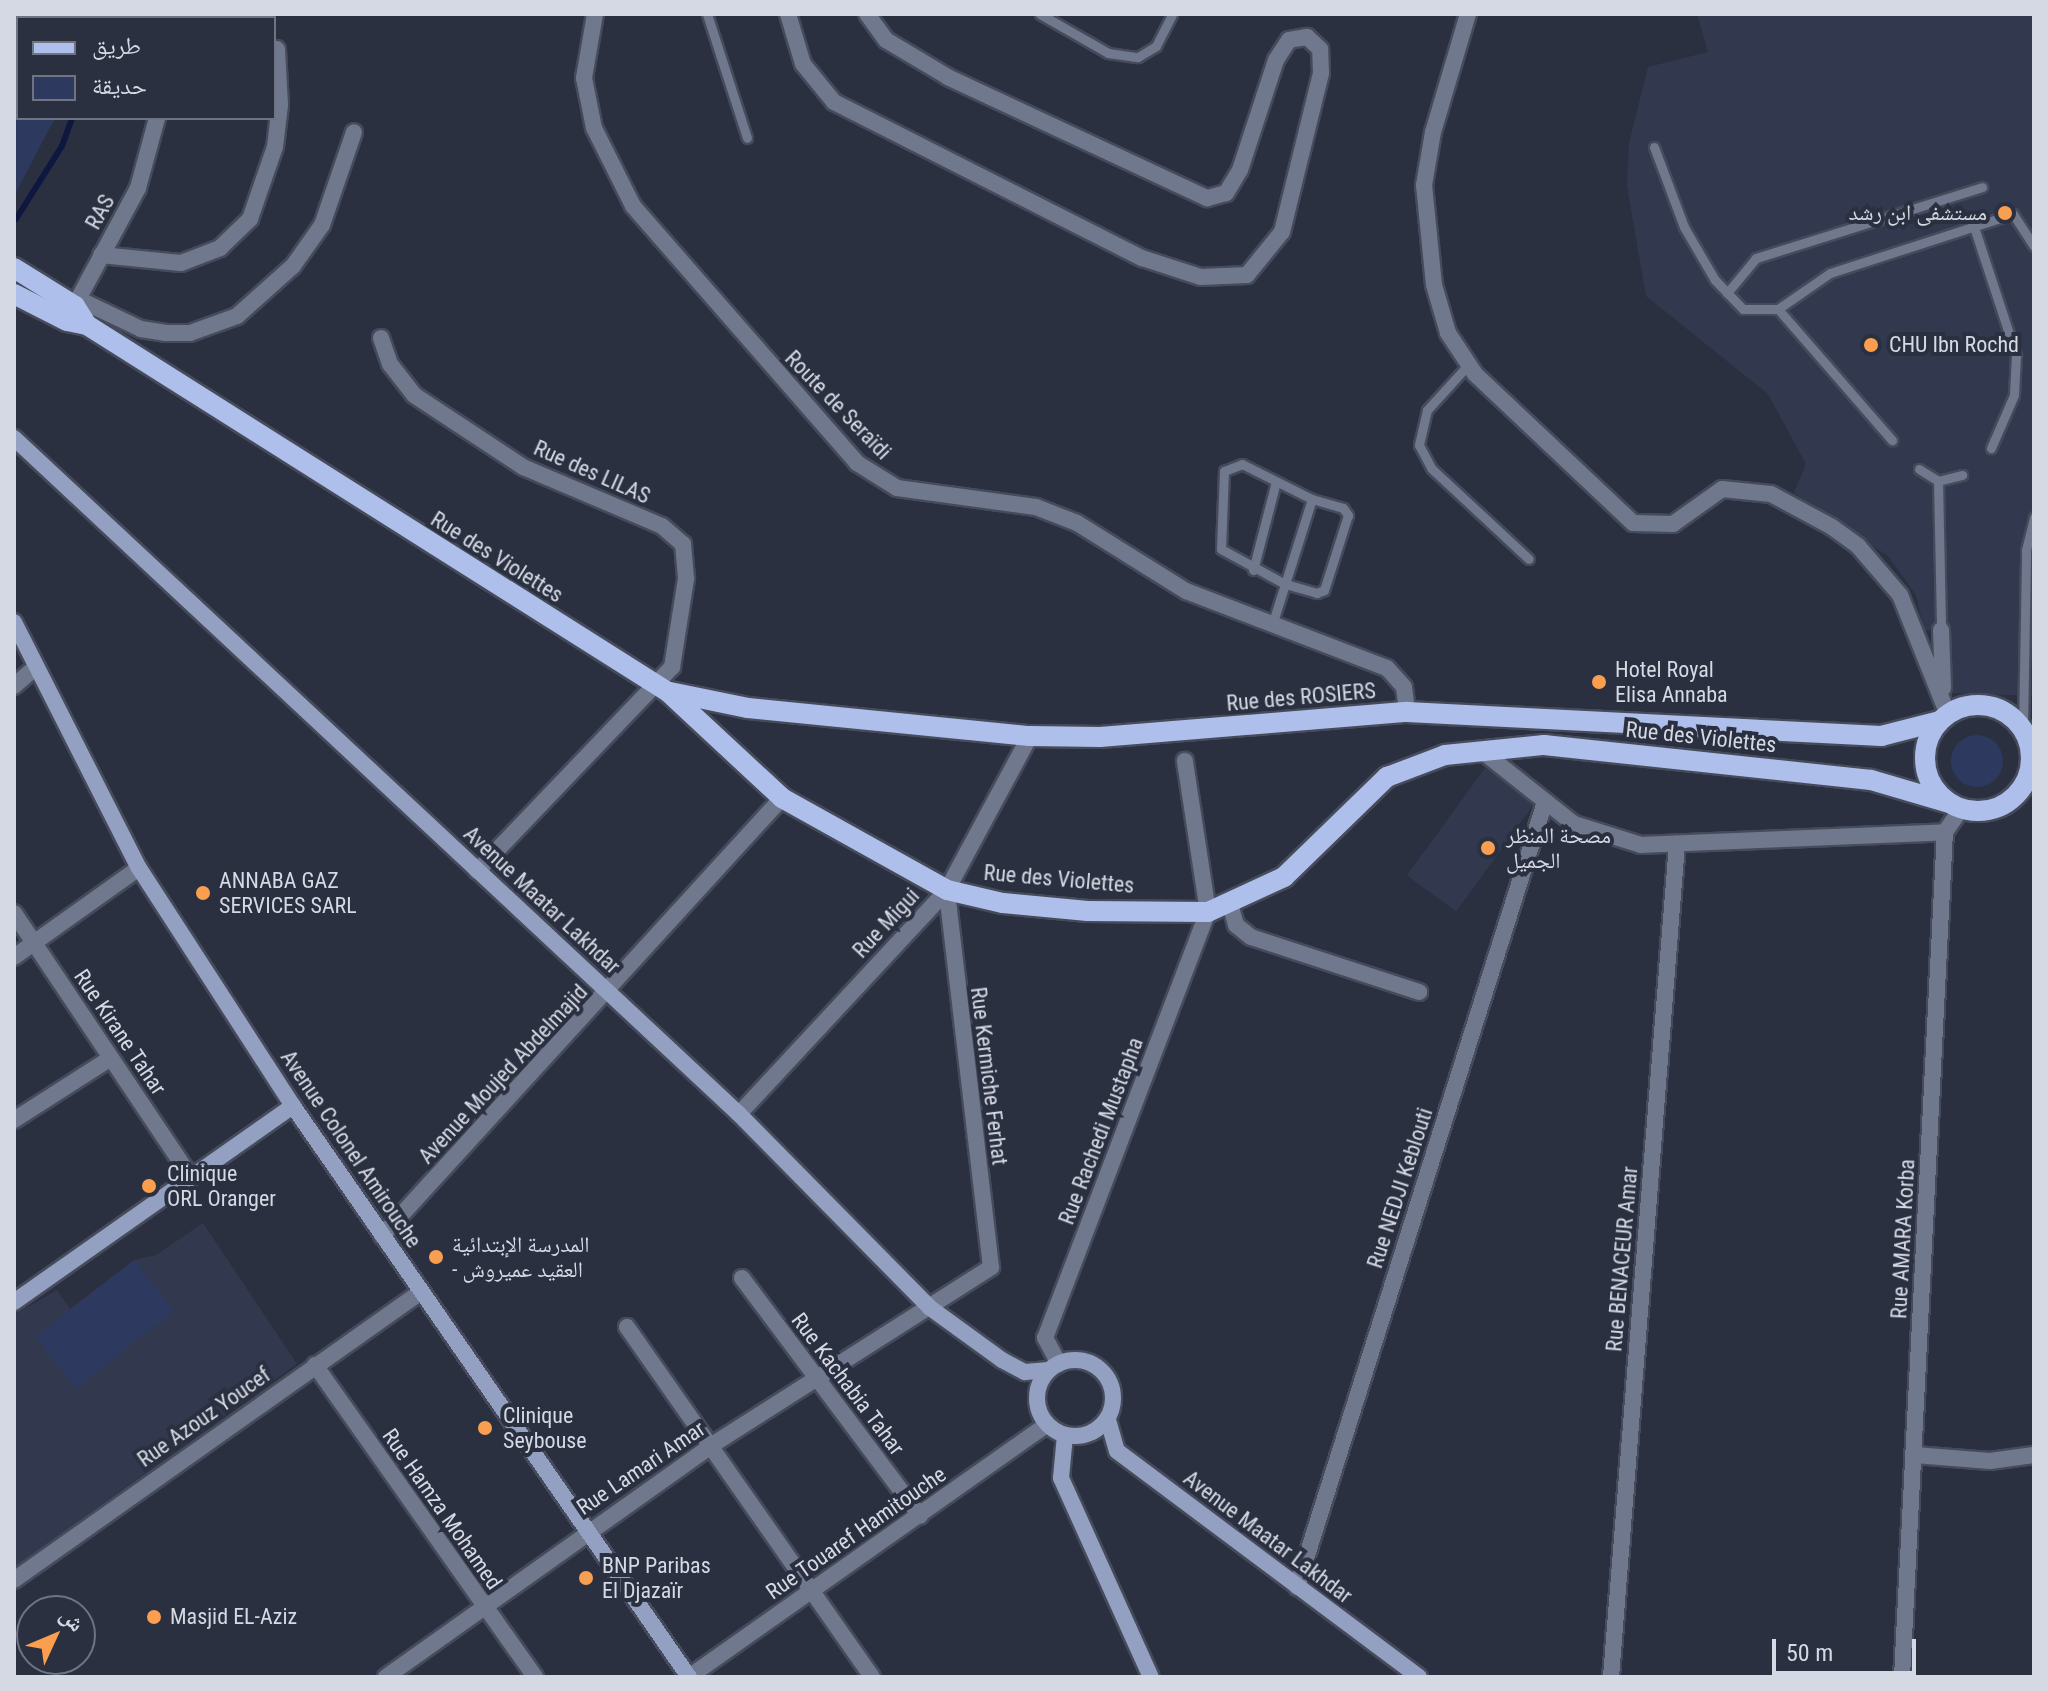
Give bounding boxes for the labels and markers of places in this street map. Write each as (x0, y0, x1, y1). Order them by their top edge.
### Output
place label: مستشفى ابن رشد (1849, 200, 1987, 226)
marker: مستشفى ابن رشد (1994, 202, 2016, 224)
place label: CHU Ibn Rochd (1889, 332, 2019, 358)
marker: CHU Ibn Rochd (1860, 334, 1882, 356)
place label: Hotel Royal Elisa Annaba (1615, 656, 1728, 708)
marker: Hotel Royal Elisa Annaba (1590, 673, 1608, 691)
place label: مصحة المنظر الجميل (1506, 822, 1611, 874)
marker: مصحة المنظر الجميل (1477, 837, 1499, 859)
place label: ANNABA GAZ SERVICES SARL (219, 867, 357, 918)
marker: ANNABA GAZ SERVICES SARL (194, 884, 212, 902)
place label: Clinique ORL Oranger (167, 1160, 276, 1212)
marker: Clinique ORL Oranger (138, 1175, 160, 1197)
place label: المدرسة الإبتدائية - العقيد عميروش (452, 1231, 590, 1282)
marker: المدرسة الإبتدائية - العقيد عميروش (427, 1248, 445, 1266)
place label: Clinique Seybouse (503, 1402, 587, 1454)
marker: Clinique Seybouse (474, 1417, 496, 1439)
place label: BNP Paribas El Djazaïr (602, 1552, 711, 1604)
marker: BNP Paribas El Djazaïr (577, 1569, 595, 1587)
place label: Masjid EL-Aziz (170, 1604, 297, 1630)
marker: Masjid EL-Aziz (145, 1608, 163, 1626)

